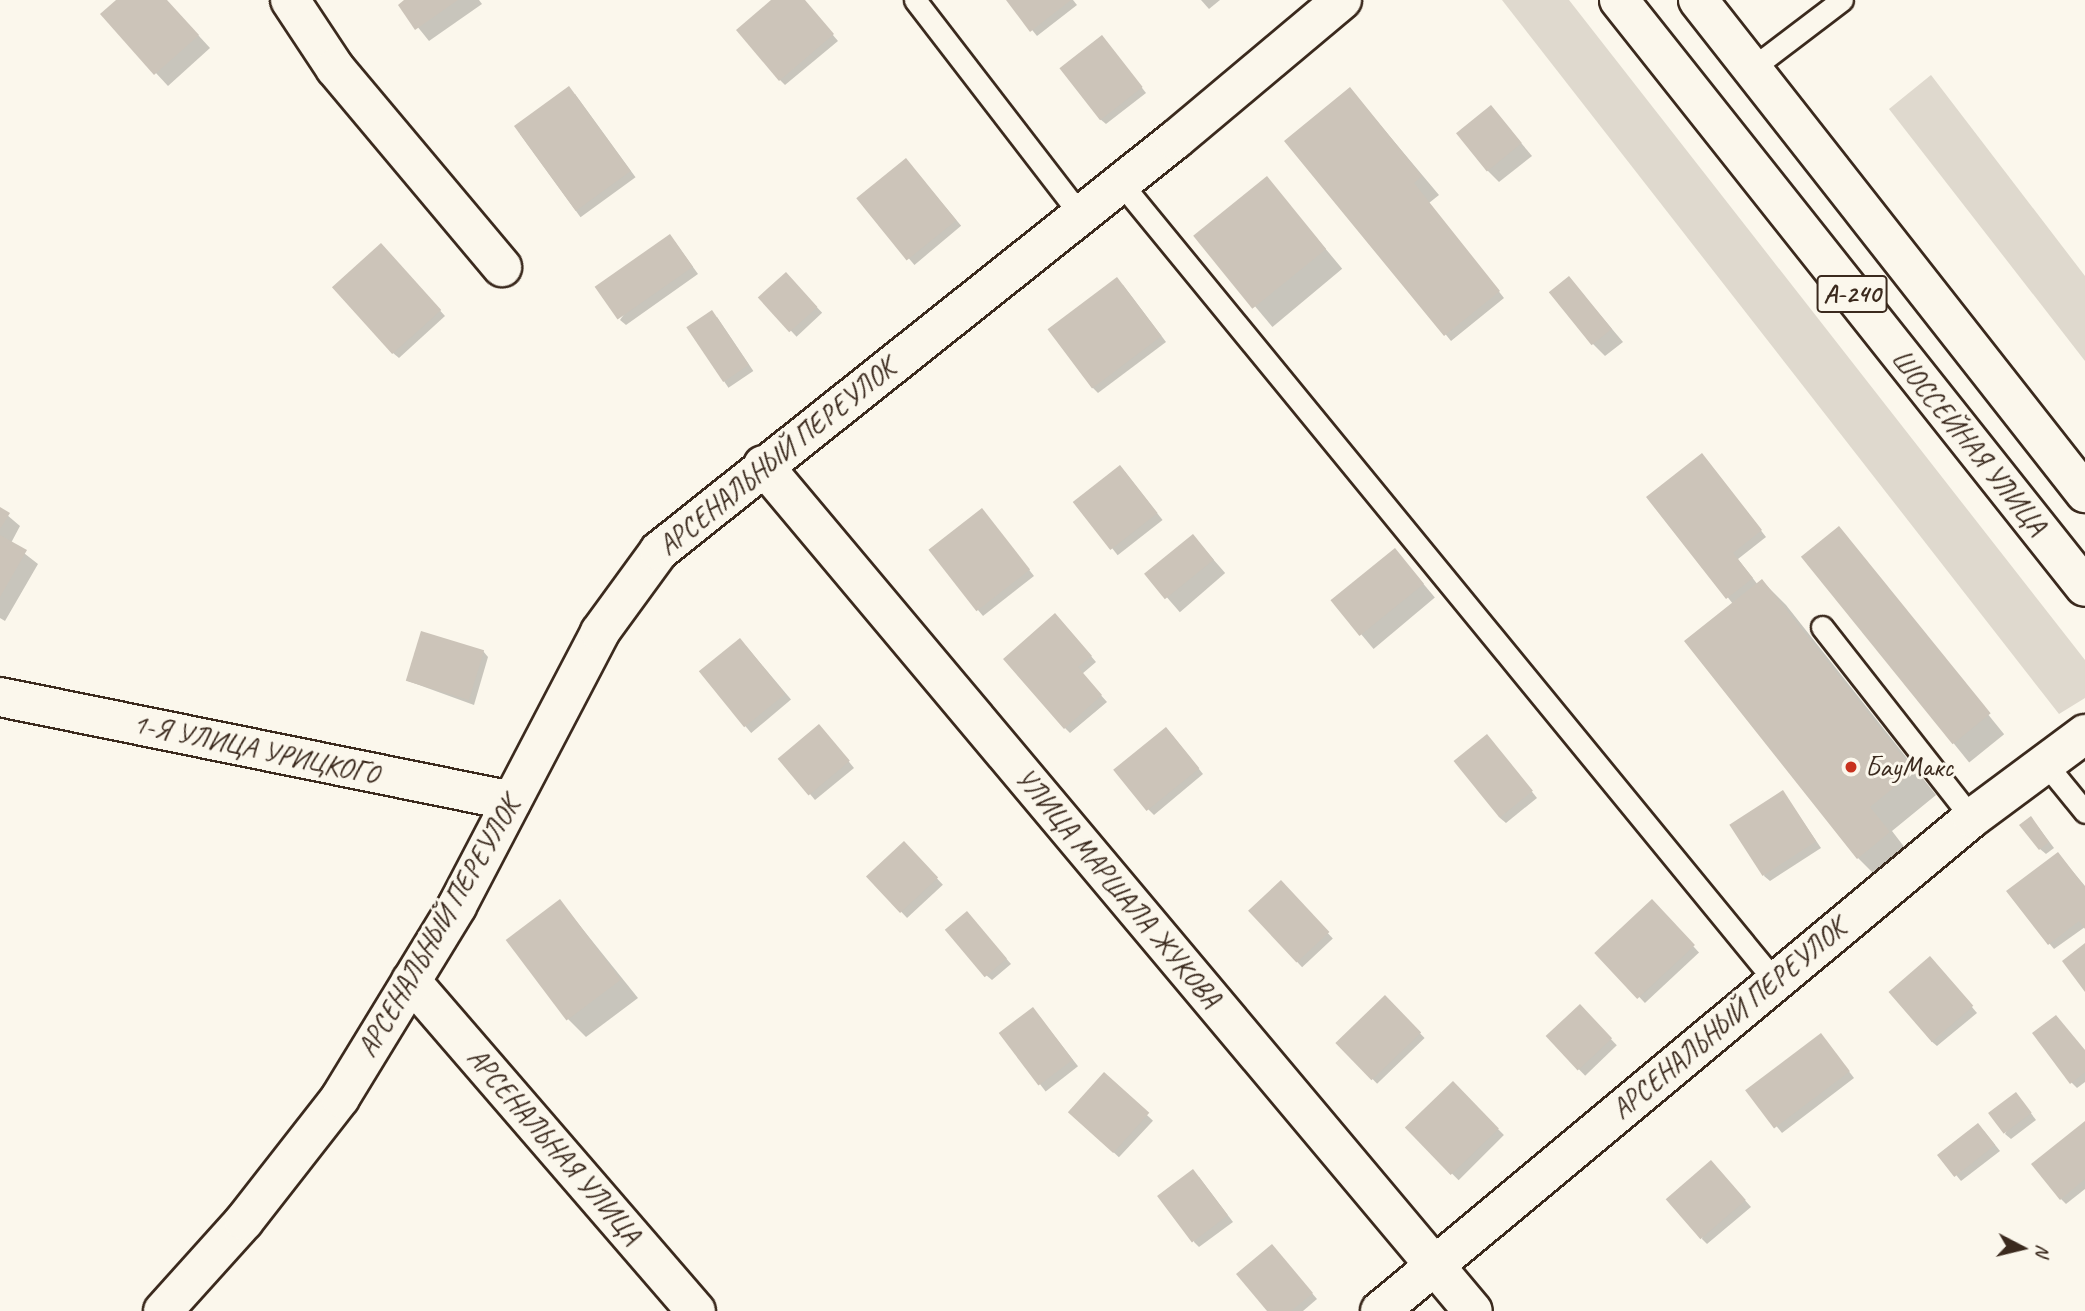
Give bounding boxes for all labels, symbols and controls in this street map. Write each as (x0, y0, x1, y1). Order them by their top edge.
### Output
road number: А-240 (1815, 272, 1889, 316)
street label: ШОССЕЙНАЯ УЛИЦА (1884, 343, 2054, 541)
street label: АРСЕНАЛЬНЫЙ ПЕРЕУЛОК (652, 351, 902, 563)
street label: 1-Я УЛИЦА УРИЦКОГО (131, 707, 381, 791)
place label: БауМакс (1865, 750, 1953, 784)
marker: БауМакс (1843, 759, 1859, 775)
street label: УЛИЦА МАРШАЛА ЖУКОВА (1008, 761, 1228, 1015)
street label: АРСЕНАЛЬНЫЙ ПЕРЕУЛОК (351, 791, 527, 1063)
street label: АРСЕНАЛЬНЫЙ ПЕРЕУЛОК (1605, 911, 1853, 1127)
street label: АРСЕНАЛЬНАЯ УЛИЦА (460, 1042, 648, 1250)
north arrow (1987, 1213, 2057, 1283)
text: N (2030, 1243, 2055, 1258)

